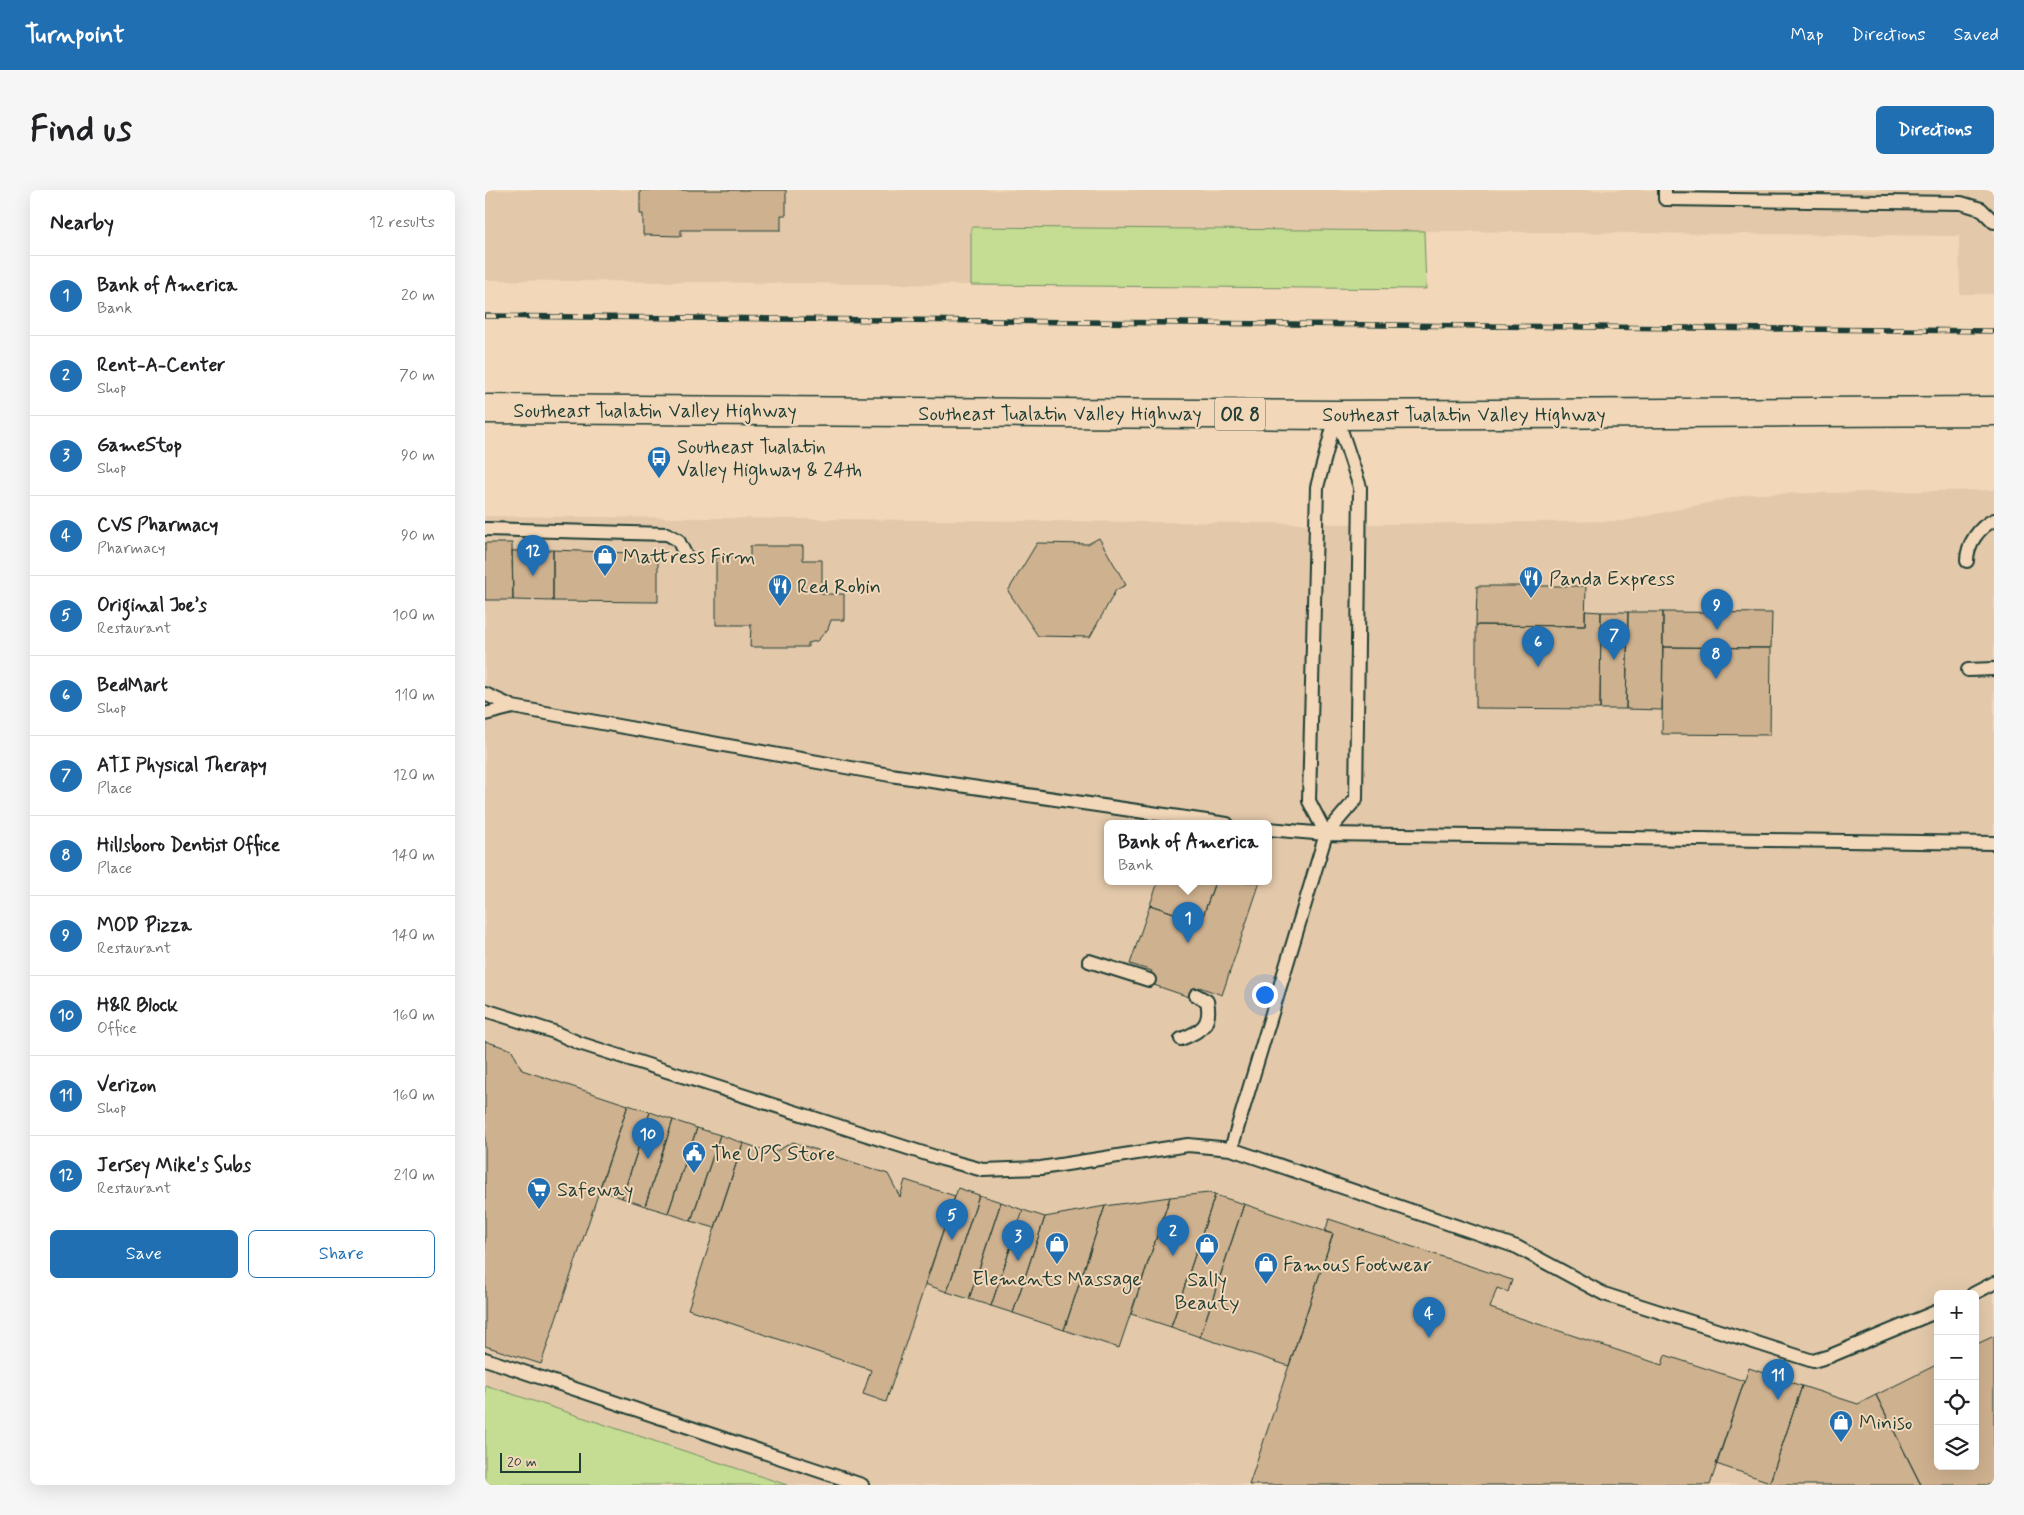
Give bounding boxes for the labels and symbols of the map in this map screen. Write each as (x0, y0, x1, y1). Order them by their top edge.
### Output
street label: Southeast Tualatin Valley Highway (513, 398, 797, 425)
road number: OR 8 (1215, 398, 1265, 430)
street label: Southeast Tualatin Valley Highway (918, 401, 1202, 428)
street label: Southeast Tualatin Valley Highway (1322, 402, 1606, 429)
place label: Southeast Tualatin Valley Highway & 24th (677, 434, 862, 485)
bus stop icon: Southeast Tualatin Valley Highway & 24th (646, 445, 672, 479)
pin: 12 (517, 535, 549, 576)
shop icon: Mattress Firm (592, 543, 618, 577)
place label: Mattress Firm (623, 544, 755, 571)
restaurant icon: Panda Express (1518, 565, 1544, 599)
place label: Panda Express (1549, 566, 1675, 593)
restaurant icon: Red Robin (767, 573, 793, 607)
place label: Red Robin (797, 574, 881, 601)
pin: 9 (1701, 589, 1733, 630)
pin: 7 (1598, 619, 1630, 660)
pin: 6 (1522, 626, 1554, 667)
pin: 8 (1700, 638, 1732, 679)
pin: 1 (1172, 902, 1204, 943)
your location (1252, 982, 1278, 1008)
pin: 10 (632, 1118, 664, 1159)
public building icon: The UPS Store (681, 1140, 707, 1174)
place label: The UPS Store (711, 1141, 835, 1168)
supermarket icon: Safeway (526, 1176, 552, 1210)
place label: Safeway (557, 1177, 633, 1204)
pin: 5 (936, 1199, 968, 1240)
pin: 2 (1157, 1215, 1189, 1256)
pin: 3 (1002, 1220, 1034, 1261)
shop icon: Elements Massage (1044, 1231, 1070, 1265)
shop icon: Sally Beauty (1194, 1232, 1220, 1266)
shop icon: Famous Footwear (1253, 1251, 1279, 1285)
place label: Famous Footwear (1283, 1252, 1432, 1279)
place label: Elements Massage (972, 1266, 1142, 1294)
place label: Sally Beauty (1174, 1267, 1240, 1317)
pin: 4 (1413, 1297, 1445, 1338)
pin: 11 (1762, 1359, 1794, 1400)
shop icon: Miniso (1828, 1409, 1854, 1443)
place label: Miniso (1859, 1410, 1913, 1437)
scale bar (500, 1450, 581, 1473)

